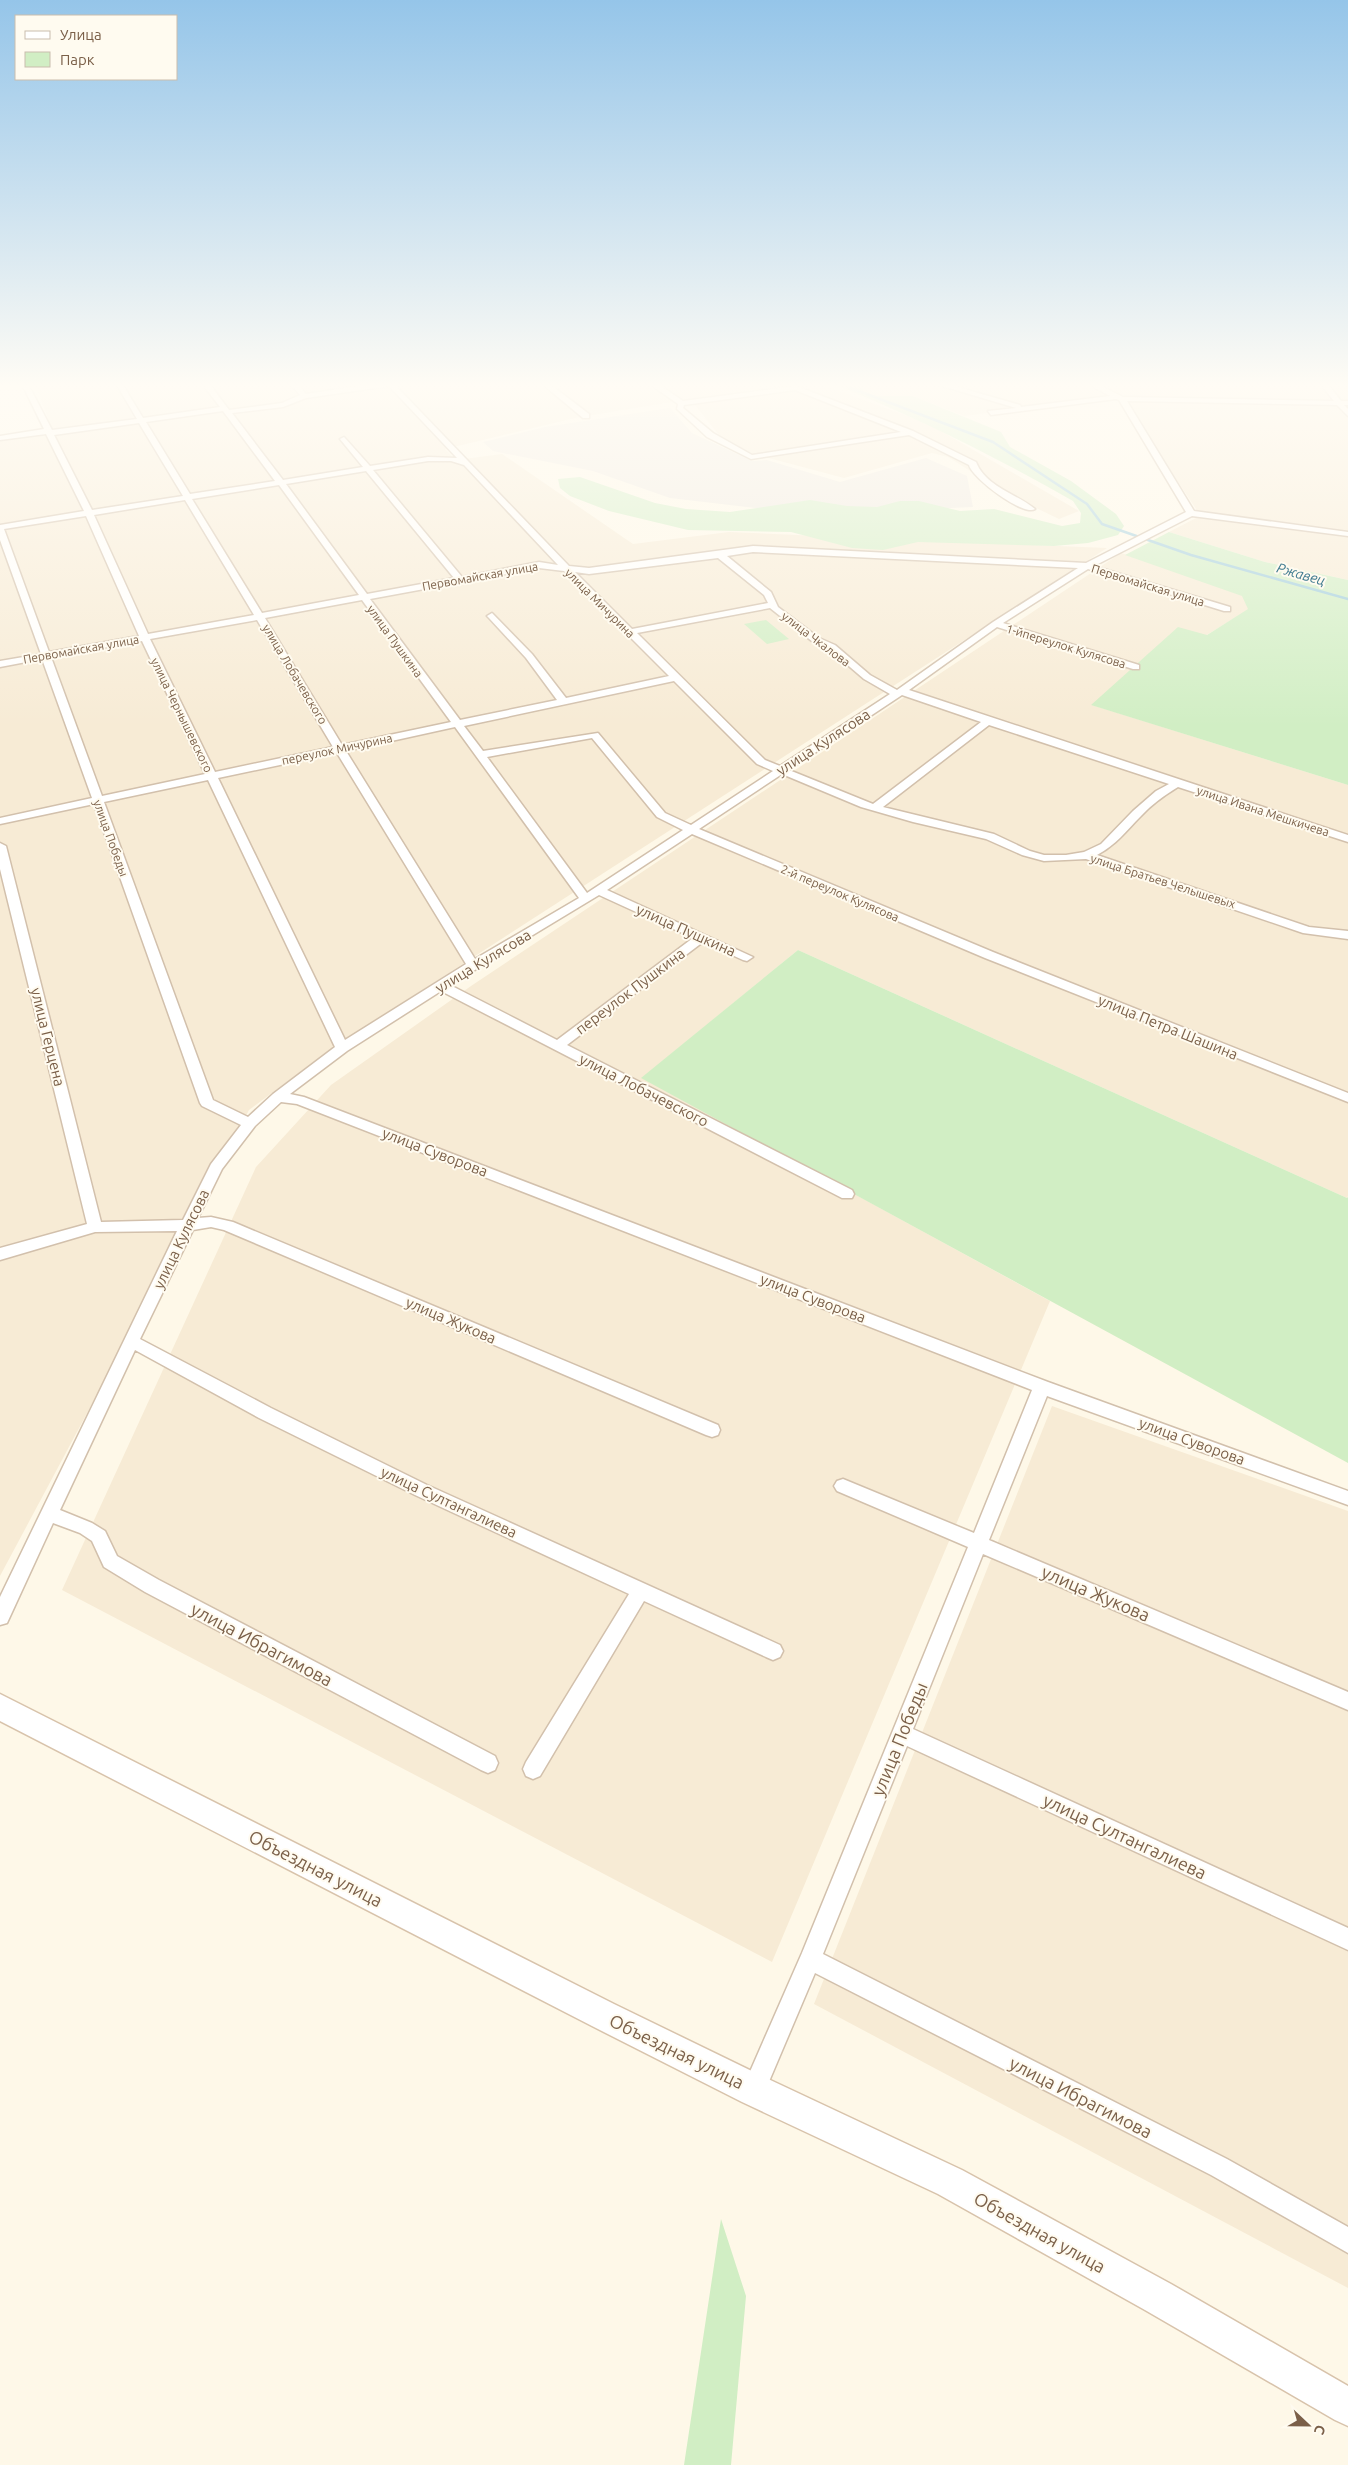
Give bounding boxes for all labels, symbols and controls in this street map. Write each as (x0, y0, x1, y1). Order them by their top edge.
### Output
legend (15, 15, 178, 80)
text: Улица (60, 26, 102, 43)
text: Парк (60, 51, 95, 68)
street label: Первомайская улица (421, 559, 539, 593)
water label: Ржавец (1275, 559, 1327, 589)
street label: Первомайская улица (1090, 562, 1206, 608)
street label: улица Мичурина (563, 566, 637, 640)
street label: улица Пушкина (365, 602, 425, 680)
street label: улица Чкалова (779, 609, 853, 669)
street label: улица Лобачевского (260, 622, 330, 726)
street label: 1-йпереулок Кулясова (1005, 622, 1127, 670)
street label: Первомайская улица (22, 632, 140, 666)
street label: улица Чернышевского (149, 656, 215, 774)
street label: улица Кулясова (773, 705, 873, 779)
street label: переулок Мичурина (281, 731, 393, 767)
street label: улица Ивана Мешкичева (1195, 783, 1331, 839)
street label: улица Победы (91, 798, 131, 878)
street label: улица Братьев Челышевых (1089, 851, 1237, 911)
street label: 2-й переулок Кулясова (779, 862, 901, 924)
street label: улица Пушкина (634, 900, 738, 960)
street label: улица Кулясова (432, 926, 534, 996)
street label: переулок Пушкина (572, 944, 688, 1038)
street label: улица Герцена (28, 986, 68, 1088)
street label: улица Петра Шашина (1096, 991, 1240, 1063)
street label: улица Лобачевского (577, 1050, 711, 1130)
street label: улица Суворова (380, 1124, 490, 1180)
street label: улица Кулясова (150, 1186, 212, 1292)
street label: улица Суворова (758, 1270, 868, 1326)
street label: улица Жукова (403, 1293, 499, 1347)
street label: улица Суворова (1137, 1414, 1247, 1468)
street label: улица Султангалиева (378, 1463, 520, 1541)
street label: улица Жукова (1039, 1561, 1153, 1625)
street label: улица Ибрагимова (188, 1598, 336, 1690)
street label: улица Победы (867, 1679, 931, 1799)
street label: улица Султангалиева (1040, 1789, 1210, 1883)
street label: Объездная улица (246, 1826, 386, 1910)
street label: Объездная улица (607, 2010, 747, 2092)
street label: улица Ибрагимова (1006, 2052, 1156, 2142)
street label: Объездная улица (971, 2188, 1109, 2276)
north arrow (1283, 2400, 1333, 2450)
text: С (1311, 2423, 1329, 2437)

